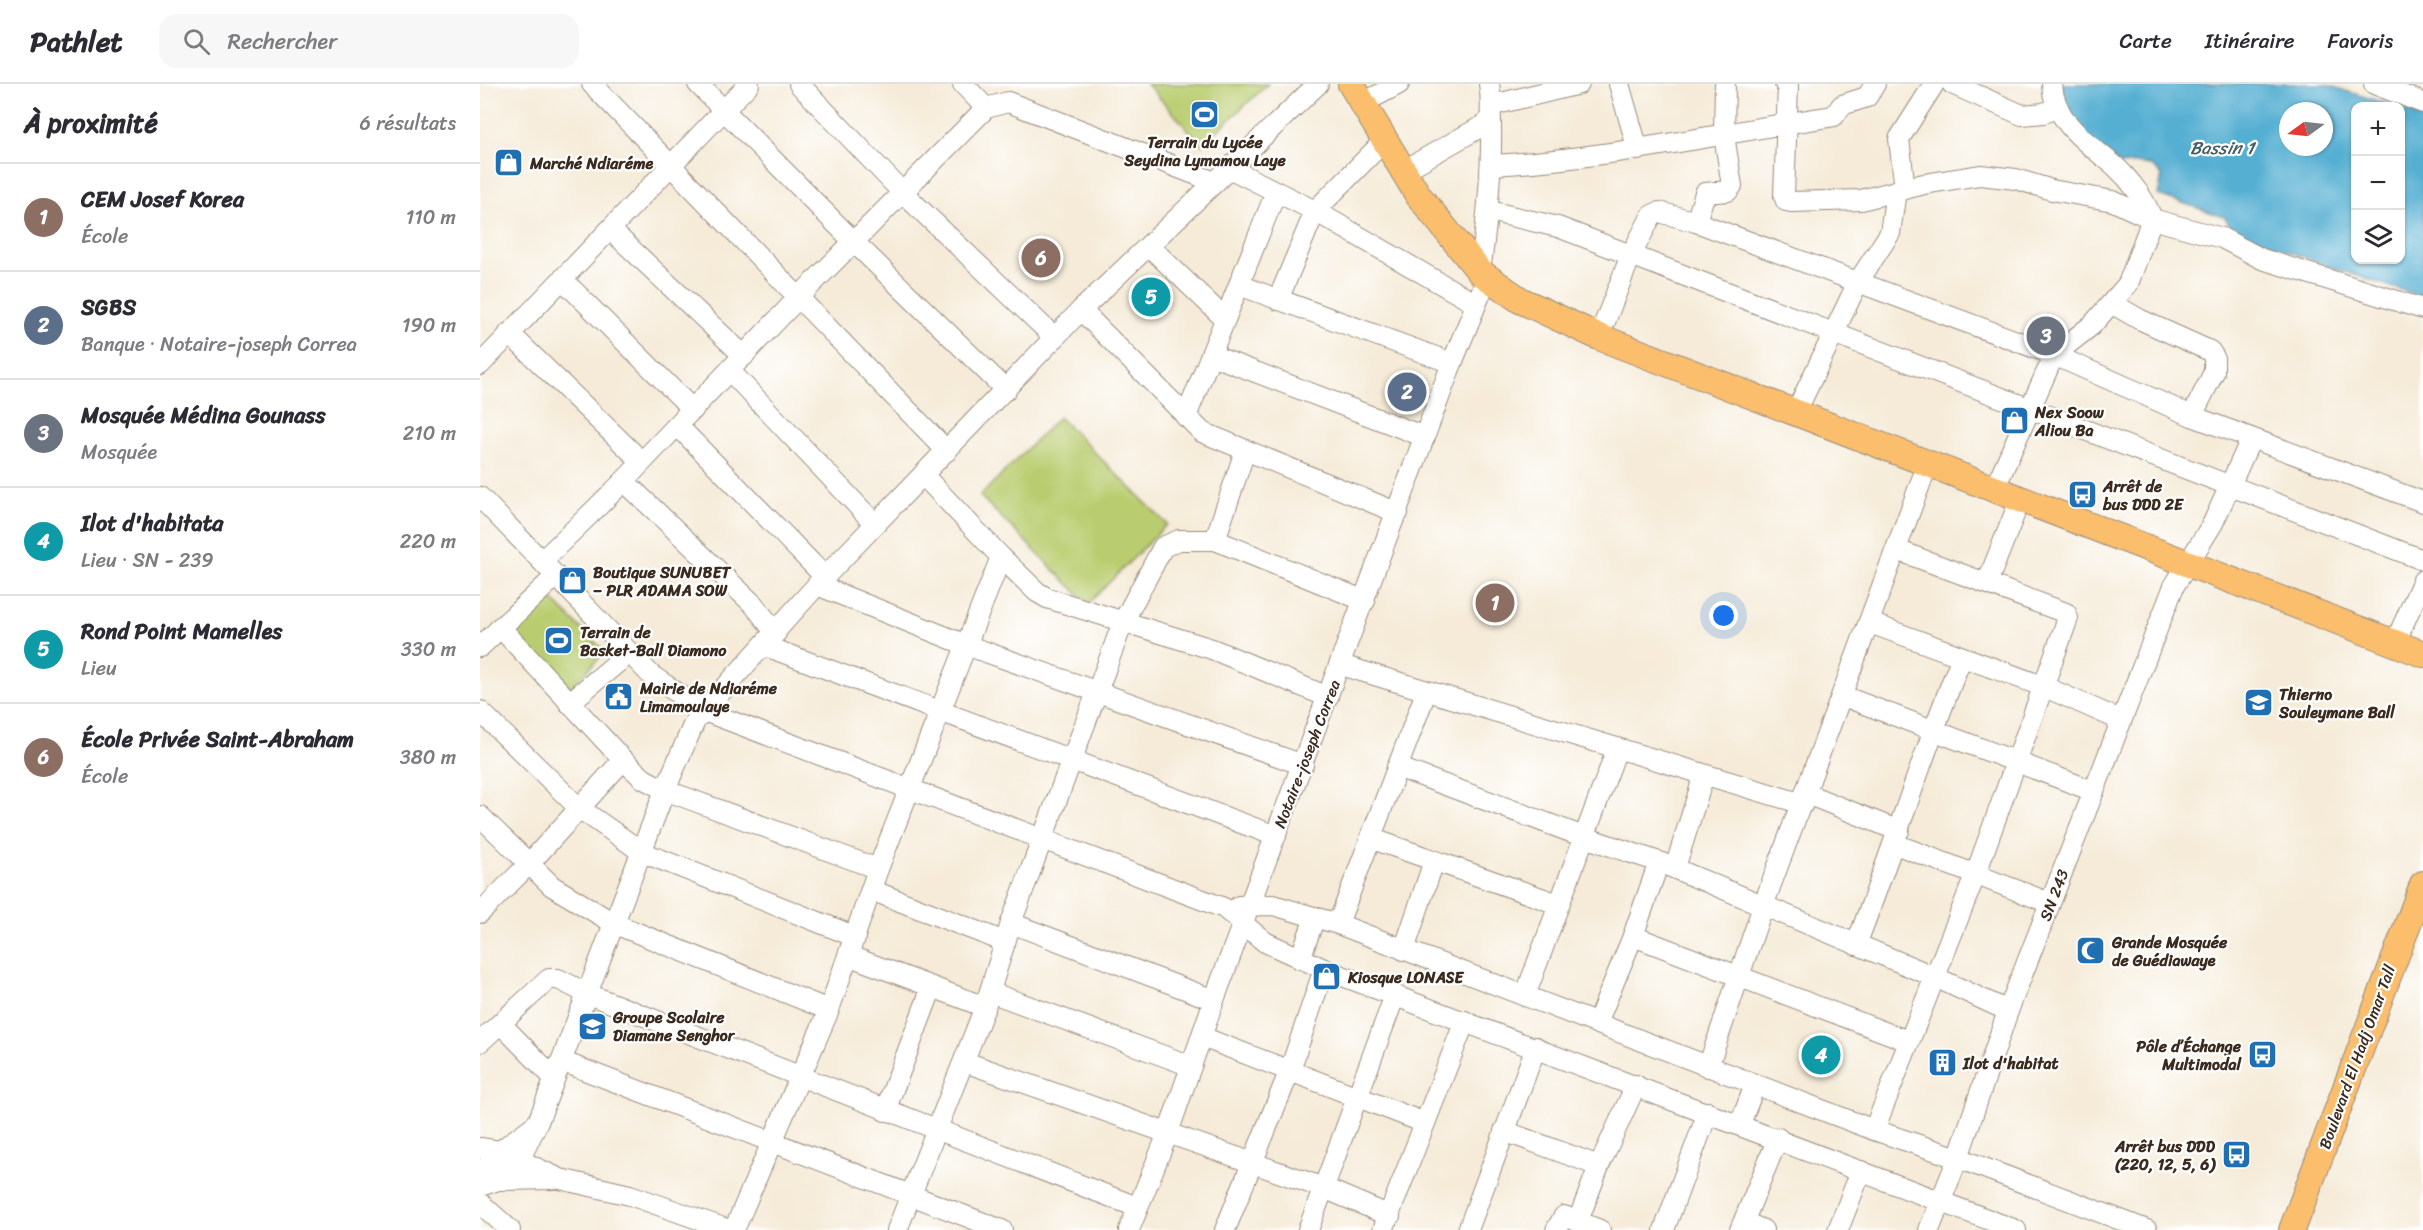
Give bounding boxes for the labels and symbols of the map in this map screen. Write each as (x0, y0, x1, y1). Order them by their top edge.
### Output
sports icon: Terrain du Lycée Seydina Lymamou Laye (1189, 98, 1221, 130)
north arrow (2279, 102, 2333, 156)
place label: Terrain du Lycée Seydina Lymamou Laye (1123, 128, 1286, 175)
water label: Bassin 1 (2190, 132, 2256, 164)
shop icon: Marché Ndiaréme (493, 147, 525, 179)
place label: Marché Ndiaréme (529, 149, 653, 178)
pin: 6 (1022, 236, 1060, 280)
pin: 5 (1132, 274, 1170, 320)
pin: 3 (2026, 314, 2066, 358)
pin: 2 (1388, 370, 1426, 414)
place label: Nex Soow Aliou Ba (2034, 398, 2105, 445)
shop icon: Nex Soow Aliou Ba (1998, 405, 2030, 437)
place label: Arrêt de bus DDD 2E (2102, 472, 2184, 519)
bus stop icon: Arrêt de bus DDD 2E (2066, 479, 2098, 511)
place label: Boutique SUNUBET – PLR ADAMA SOW (593, 558, 731, 605)
shop icon: Boutique SUNUBET – PLR ADAMA SOW (556, 565, 588, 597)
pin: 1 (1476, 580, 1514, 626)
your location (1709, 601, 1738, 630)
place label: Terrain de Basket-Ball Diamono (580, 618, 727, 665)
sports icon: Terrain de Basket-Ball Diamono (543, 625, 575, 657)
place label: Mairie de Ndiaréme Limamoulaye (639, 674, 778, 721)
street label: Notaire-joseph Correa (1265, 675, 1349, 833)
place label: Thierno Souleymane Ball (2278, 680, 2396, 727)
public building icon: Mairie de Ndiaréme Limamoulaye (603, 681, 635, 713)
school or university icon: Thierno Souleymane Ball (2242, 687, 2274, 719)
street label: SN 243 (2031, 865, 2077, 925)
place label: Grande Mosquée de Guédiawaye (2111, 928, 2228, 975)
mosque icon: Grande Mosquée de Guédiawaye (2075, 935, 2107, 967)
street label: Boulevard El Hadj Omar Tall (2310, 960, 2404, 1153)
shop icon: Kiosque LONASE (1311, 961, 1343, 993)
place label: Kiosque LONASE (1347, 963, 1464, 992)
place label: Groupe Scolaire Diamane Senghor (612, 1003, 736, 1050)
school or university icon: Groupe Scolaire Diamane Senghor (576, 1010, 608, 1042)
pin: 4 (1802, 1032, 1840, 1078)
place label: Pôle d’Échange Multimodal (2136, 1032, 2242, 1079)
bus stop icon: Pôle d’Échange Multimodal (2246, 1039, 2278, 1071)
building icon: Ilot d'habitat (1926, 1047, 1958, 1079)
place label: Ilot d'habitat (1962, 1049, 2058, 1078)
place label: Arrêt bus DDD (220, 12, 5, 6) (2114, 1132, 2216, 1179)
bus stop icon: Arrêt bus DDD (220, 12, 5, 6) (2220, 1139, 2252, 1171)

